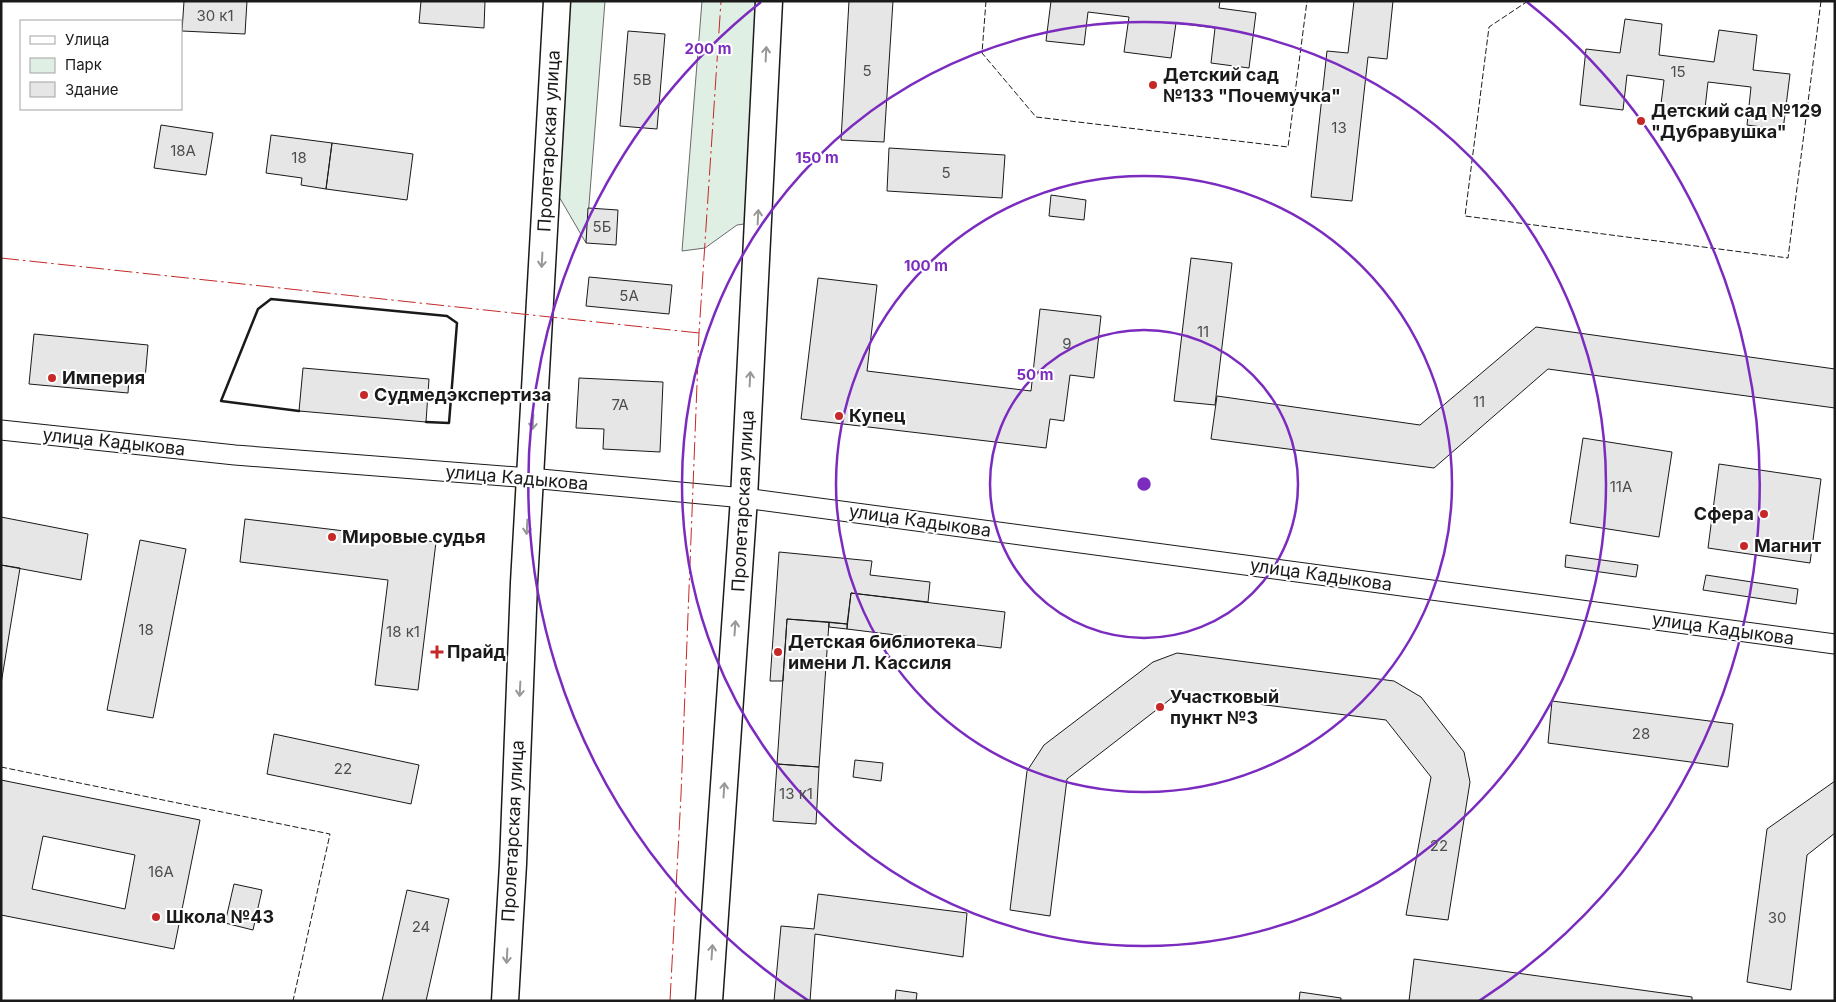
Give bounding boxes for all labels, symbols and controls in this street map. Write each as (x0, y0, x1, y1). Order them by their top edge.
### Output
house number: 30 к1 (196, 6, 234, 25)
legend (20, 20, 182, 110)
text: Улица (65, 30, 109, 49)
text: 200 m (685, 39, 731, 58)
one-way arrow (761, 47, 771, 63)
street label: Пролетарская улица (533, 50, 564, 232)
text: Парк (65, 55, 102, 74)
house number: 5 (862, 61, 872, 80)
house number: 15 (1670, 62, 1686, 81)
place label: Детский сад №133 "Почемучка" (1163, 64, 1341, 106)
house number: 5В (633, 70, 651, 89)
marker: Детский сад №133 "Почемучка" (1147, 79, 1159, 91)
text: Здание (65, 80, 119, 99)
place label: Детский сад №129 "Дубравушка" (1651, 100, 1822, 142)
marker: Детский сад №129 "Дубравушка" (1635, 115, 1647, 127)
house number: 13 (1331, 118, 1347, 137)
house number: 18А (170, 141, 196, 160)
house number: 18 (291, 148, 307, 167)
text: 150 m (795, 148, 839, 167)
house number: 5 (941, 163, 951, 182)
one-way arrow (753, 209, 763, 225)
house number: 5Б (593, 217, 611, 236)
one-way arrow (538, 251, 547, 267)
text: 100 m (904, 256, 948, 275)
house number: 5А (619, 286, 639, 305)
house number: 11 (1197, 322, 1209, 341)
house number: 9 (1062, 334, 1072, 353)
text: 50 m (1017, 365, 1053, 384)
place label: Империя (62, 367, 145, 388)
one-way arrow (745, 371, 754, 387)
marker: Империя (46, 372, 58, 384)
place label: Судмедэкспертиза (374, 384, 552, 405)
marker: Судмедэкспертиза (358, 389, 370, 401)
house number: 11 (1473, 392, 1485, 411)
house number: 7А (611, 395, 629, 414)
place label: Купец (849, 405, 906, 426)
street label: Пролетарская улица (727, 410, 758, 592)
marker: Купец (833, 410, 845, 422)
one-way arrow (528, 414, 537, 430)
street label: улица Кадыкова (42, 424, 186, 459)
street label: улица Кадыкова (445, 461, 589, 494)
centre of rings (1135, 475, 1153, 493)
house number: 11А (1610, 477, 1632, 496)
street label: улица Кадыкова (848, 500, 993, 541)
place label: Сфера (1694, 503, 1754, 524)
marker: Сфера (1758, 508, 1770, 520)
one-way arrow (523, 519, 532, 535)
place label: Мировые судья (342, 526, 486, 547)
marker: Мировые судья (326, 531, 338, 543)
place label: Магнит (1754, 535, 1821, 556)
marker: Магнит (1738, 540, 1750, 552)
street label: улица Кадыкова (1249, 554, 1394, 595)
street label: улица Кадыкова (1651, 608, 1796, 649)
house number: 18 (138, 620, 154, 639)
one-way arrow (730, 620, 739, 636)
house number: 18 к1 (386, 622, 420, 641)
place label: Детская библиотека имени Л. Кассиля (788, 631, 976, 673)
place label: Прайд (447, 641, 506, 662)
marker: Прайд (431, 646, 443, 658)
marker: Детская библиотека имени Л. Кассиля (772, 646, 784, 658)
one-way arrow (515, 681, 524, 697)
place label: Участковый пункт №3 (1170, 686, 1279, 728)
marker: Участковый пункт №3 (1154, 701, 1166, 713)
house number: 28 (1632, 724, 1650, 743)
street label: Пролетарская улица (497, 740, 528, 922)
house number: 22 (334, 759, 352, 778)
one-way arrow (719, 782, 728, 798)
house number: 13 к1 (779, 784, 813, 803)
house number: 22 (1430, 836, 1448, 855)
house number: 16А (148, 862, 174, 881)
place label: Школа №43 (166, 906, 274, 927)
house number: 30 (1768, 908, 1786, 927)
marker: Школа №43 (150, 911, 162, 923)
house number: 24 (412, 917, 430, 936)
one-way arrow (708, 944, 717, 960)
one-way arrow (503, 948, 512, 964)

